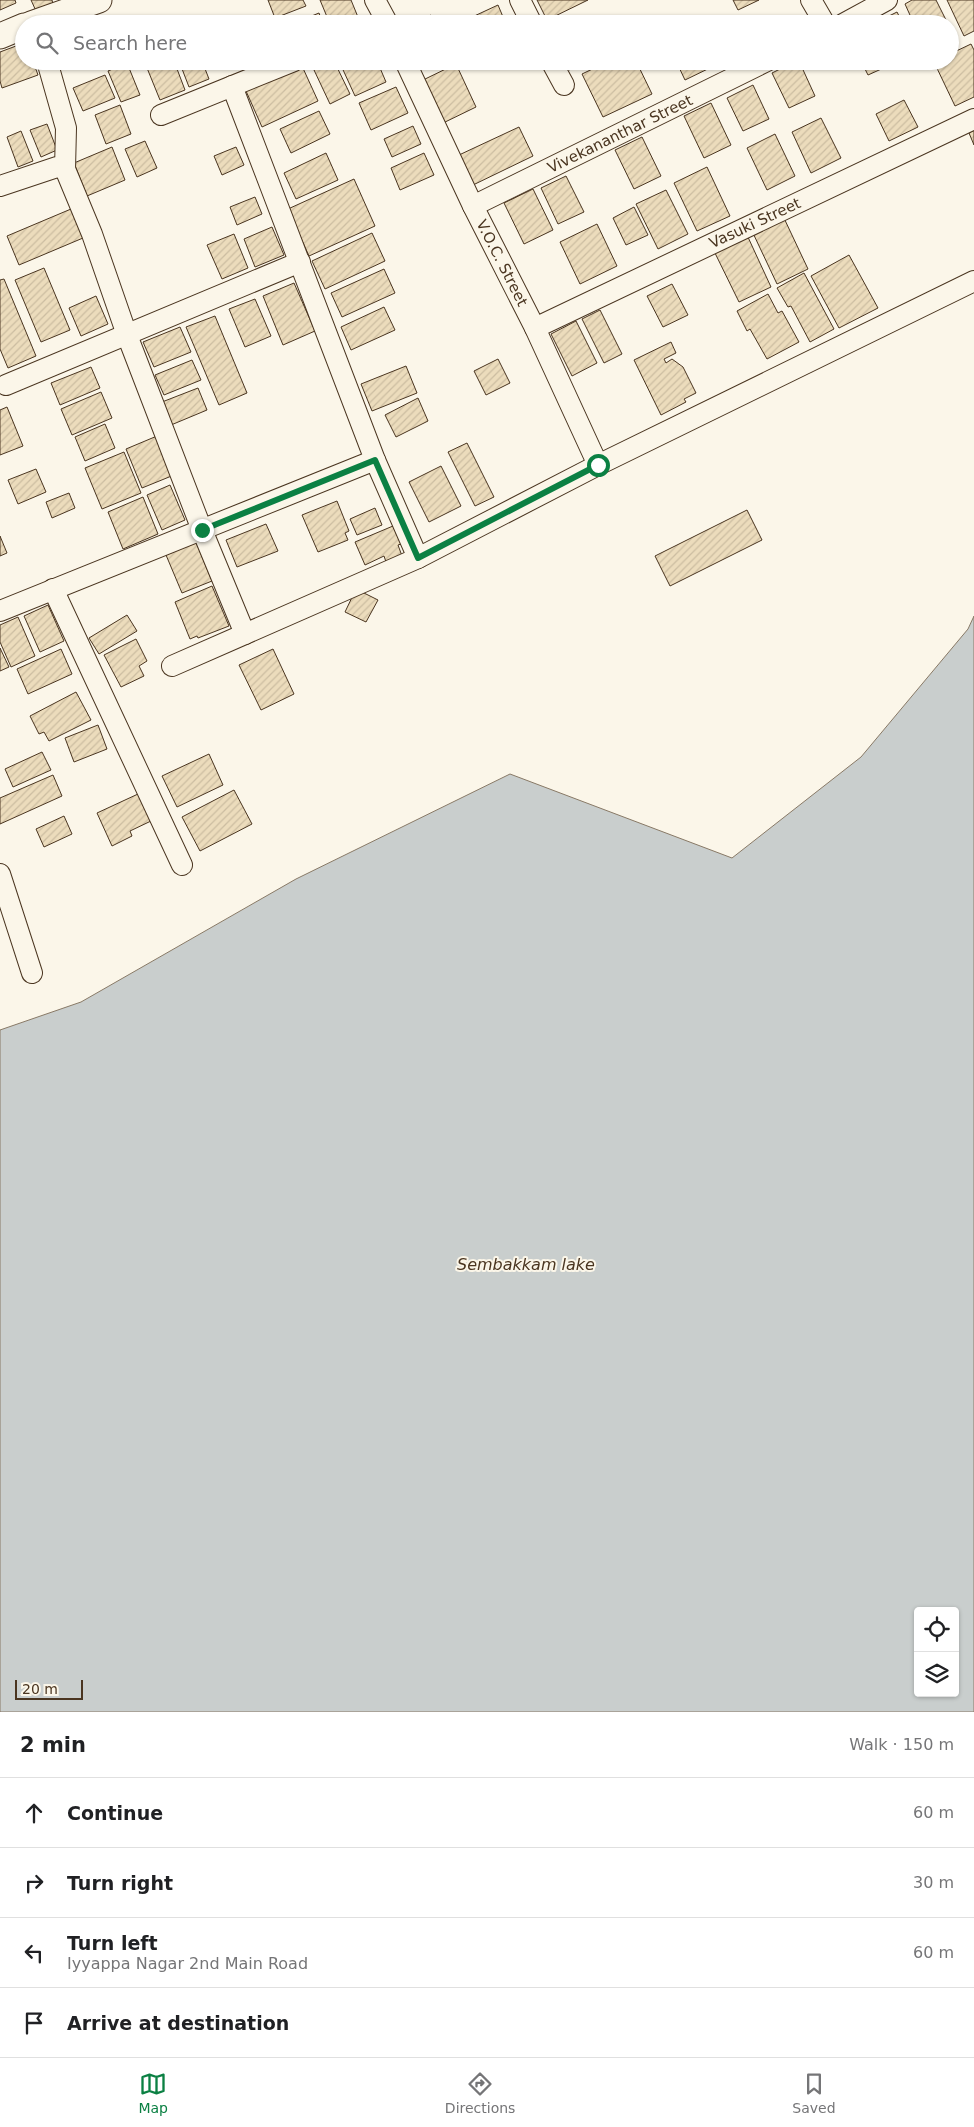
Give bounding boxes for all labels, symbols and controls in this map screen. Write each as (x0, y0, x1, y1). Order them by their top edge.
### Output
search box (15, 15, 959, 70)
icon: search (33, 29, 61, 57)
text: Search here (73, 32, 187, 54)
street label: Vivekananthar Street (545, 91, 696, 177)
street label: Vasuki Street (706, 194, 804, 252)
street label: V.O.C. Street (472, 217, 532, 309)
route start (587, 454, 610, 477)
route end (191, 519, 214, 542)
water label: Sembakkam lake (457, 1255, 595, 1274)
map controls (914, 1607, 959, 1697)
button: locate (914, 1607, 959, 1652)
button: layers (914, 1652, 959, 1697)
scale bar (15, 1677, 82, 1700)
text: 20 m (22, 1681, 58, 1697)
text: 2 min (20, 1733, 86, 1757)
text: Walk · 150 m (849, 1735, 954, 1754)
icon: ahead (20, 1799, 48, 1827)
text: Continue (67, 1802, 163, 1824)
text: 60 m (913, 1803, 954, 1822)
icon: right (20, 1869, 48, 1897)
text: Turn right (67, 1872, 173, 1894)
text: 30 m (913, 1873, 954, 1892)
text: Turn left (67, 1932, 158, 1954)
icon: left (20, 1939, 48, 1967)
text: 60 m (913, 1943, 954, 1962)
text: Iyyappa Nagar 2nd Main Road (67, 1954, 308, 1973)
icon: arrive (20, 2009, 48, 2037)
text: Arrive at destination (67, 2012, 289, 2034)
tab: Map (138, 2070, 168, 2116)
tab: Directions (445, 2070, 515, 2116)
tab: Saved (792, 2070, 836, 2116)

